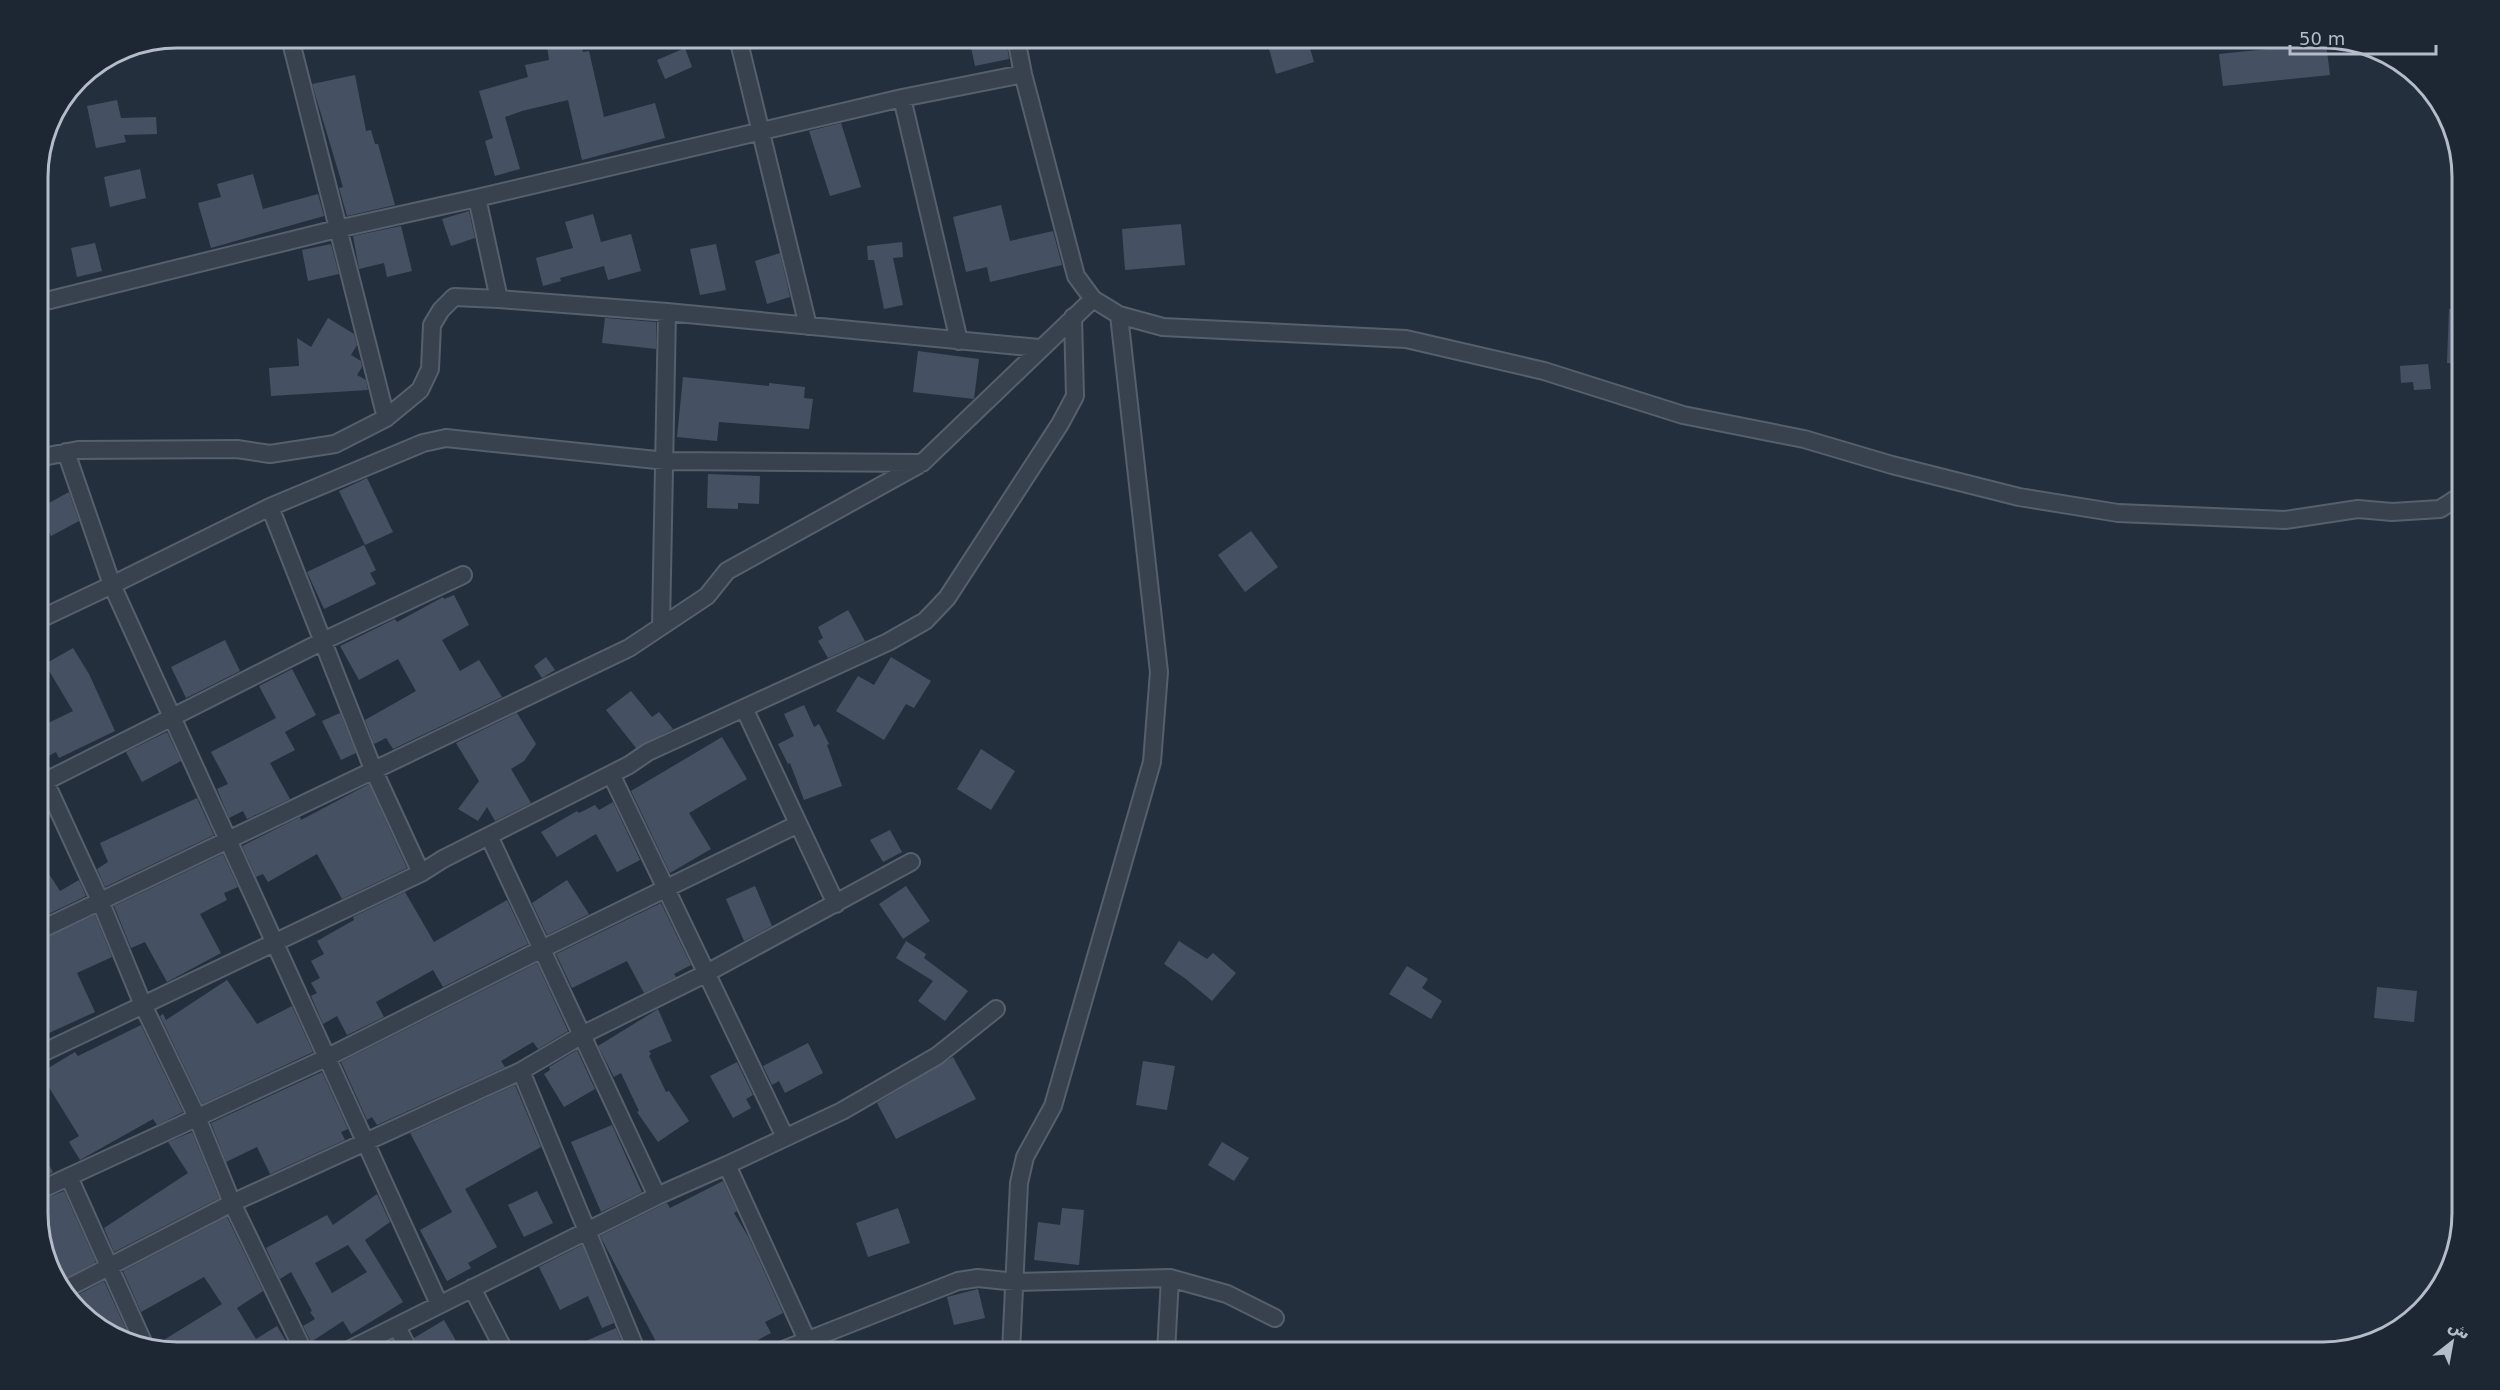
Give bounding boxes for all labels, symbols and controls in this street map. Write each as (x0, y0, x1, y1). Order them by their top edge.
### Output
scale bar (2290, 18, 2436, 56)
text: 50 m (2299, 28, 2345, 49)
north arrow (2422, 1312, 2482, 1372)
text: ش (2445, 1316, 2474, 1343)

